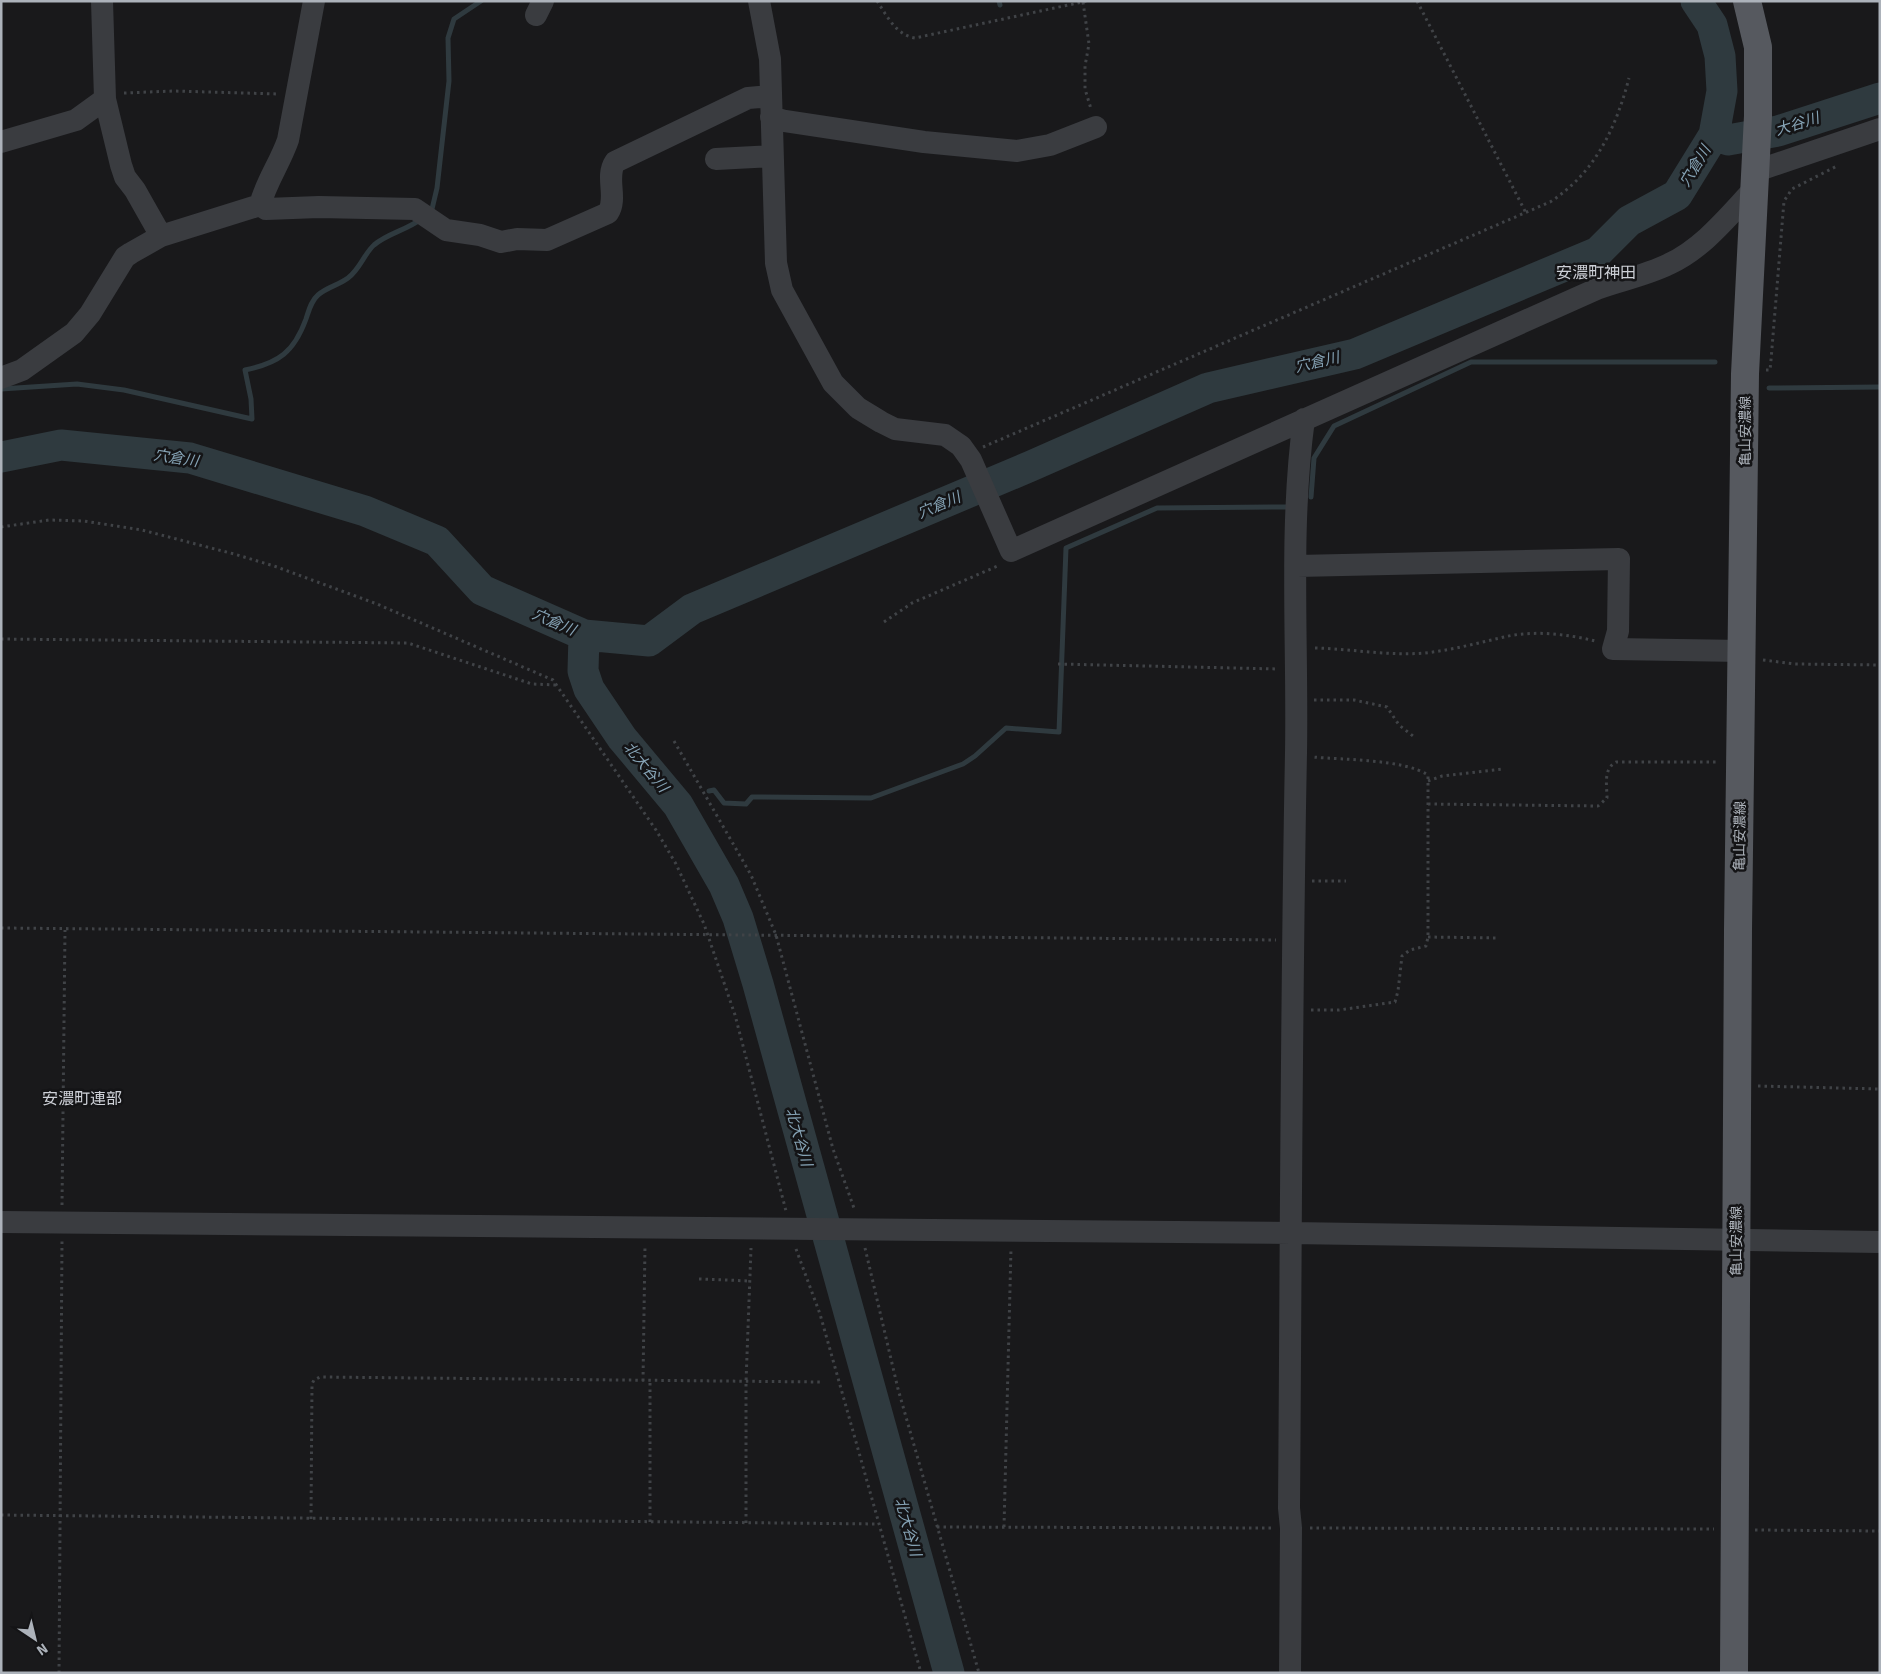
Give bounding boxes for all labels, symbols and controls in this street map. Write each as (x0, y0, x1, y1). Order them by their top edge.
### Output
water label: 大谷川 (1773, 108, 1823, 139)
water label: 穴倉川 (1676, 140, 1715, 190)
district label: 安濃町神田 (1556, 263, 1636, 283)
water label: 穴倉川 (1293, 348, 1343, 376)
street label: 亀山安濃線 (1737, 396, 1754, 466)
water label: 穴倉川 (152, 446, 202, 471)
water label: 穴倉川 (915, 487, 965, 522)
water label: 穴倉川 (530, 605, 580, 640)
water label: 北大谷川 (620, 738, 673, 797)
street label: 亀山安濃線 (1731, 801, 1749, 871)
district label: 安濃町連部 (42, 1089, 122, 1109)
water label: 北大谷川 (782, 1106, 816, 1170)
street label: 亀山安濃線 (1728, 1206, 1745, 1276)
water label: 北大谷川 (891, 1496, 925, 1560)
north arrow (10, 1614, 60, 1664)
text: N (33, 1639, 51, 1659)

